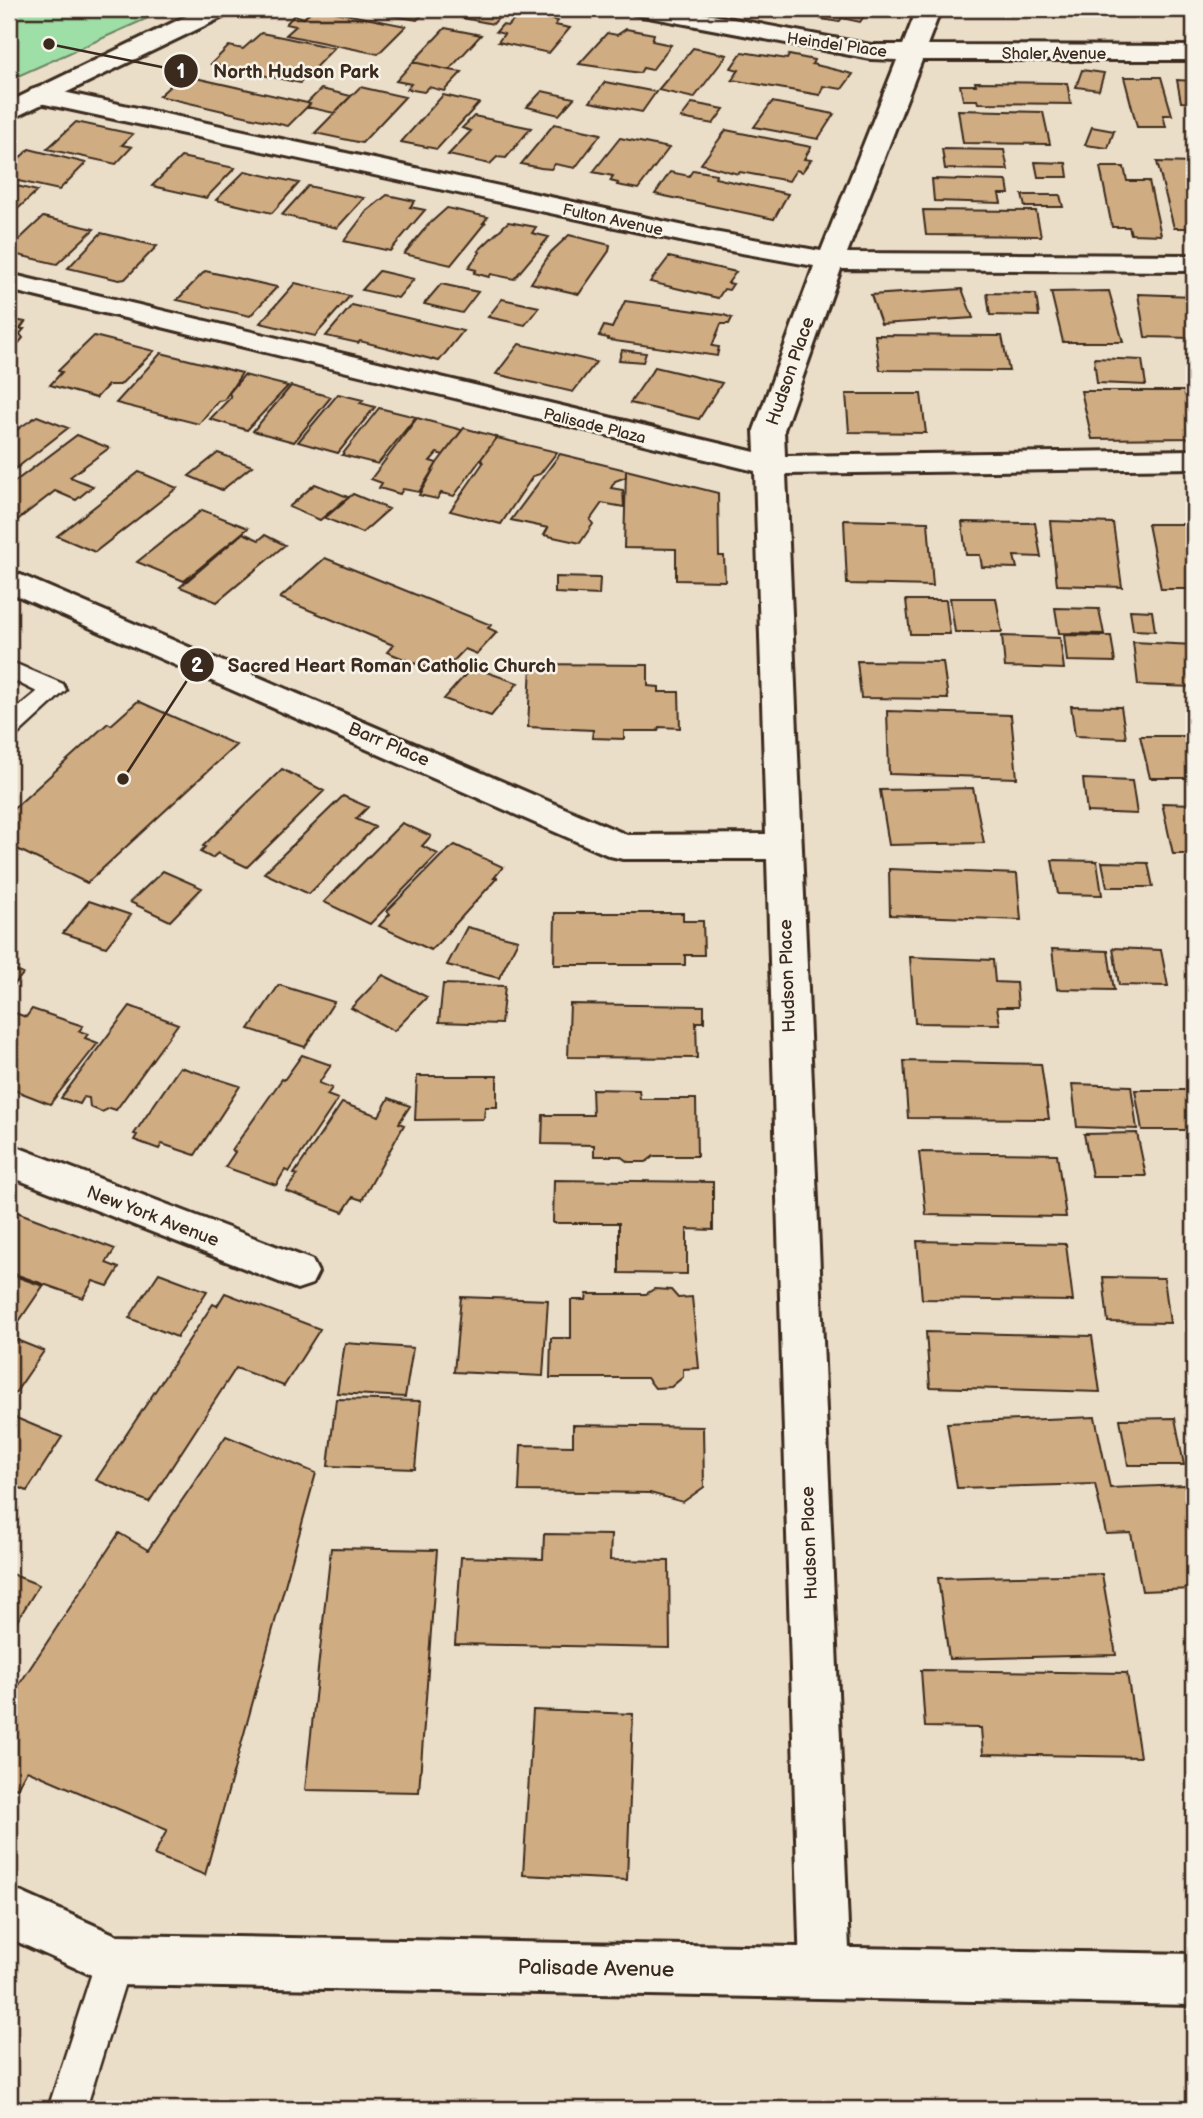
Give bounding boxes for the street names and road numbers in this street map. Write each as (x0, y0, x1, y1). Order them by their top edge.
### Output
street label: Heindel Place (785, 29, 889, 62)
street label: Shaler Avenue (1002, 45, 1107, 64)
street label: Fulton Avenue (561, 201, 665, 241)
street label: Hudson Place (762, 314, 819, 428)
street label: Palisade Plaza (541, 405, 648, 448)
street label: Barr Place (345, 718, 433, 771)
street label: Hudson Place (775, 919, 800, 1033)
street label: New York Avenue (84, 1182, 222, 1251)
street label: Hudson Place (797, 1486, 822, 1600)
street label: Palisade Avenue (517, 1955, 675, 1982)

